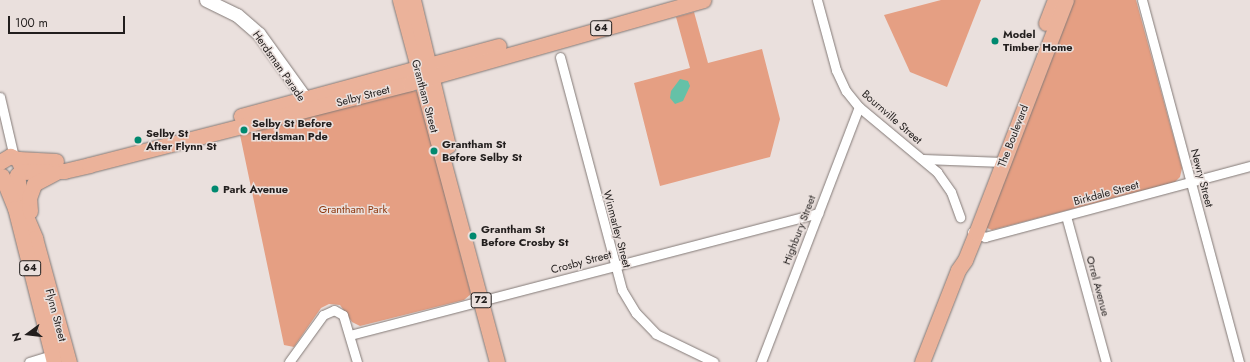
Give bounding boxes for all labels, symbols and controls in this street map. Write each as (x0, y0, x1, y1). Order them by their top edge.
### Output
scale bar (10, 8, 127, 34)
text: 100 m (15, 14, 48, 32)
road number: 64 (590, 20, 612, 36)
street label: Herdsman Parade (250, 28, 308, 104)
place label: Model Timber Home (1003, 28, 1073, 54)
marker: Model Timber Home (990, 36, 1000, 46)
street label: Grantham Street (409, 58, 441, 134)
street label: Selby Street (335, 83, 391, 109)
street label: Bournville Street (859, 87, 925, 147)
street label: The Boulevard (995, 103, 1031, 169)
place label: Selby St Before Herdsman Pde (252, 117, 332, 143)
marker: Selby St Before Herdsman Pde (239, 125, 249, 135)
place label: Selby St After Flynn St (146, 127, 217, 153)
marker: Selby St After Flynn St (133, 135, 143, 145)
place label: Grantham St Before Selby St (442, 138, 522, 164)
marker: Grantham St Before Selby St (429, 146, 439, 156)
street label: Newry Street (1188, 147, 1216, 209)
street label: Birkdale Street (1072, 178, 1140, 208)
place label: Park Avenue (223, 182, 288, 196)
marker: Park Avenue (210, 184, 220, 194)
street label: Winmarley Street (600, 189, 634, 269)
street label: Highbury Street (780, 193, 818, 267)
park label: Grantham Park (319, 202, 387, 216)
place label: Grantham St Before Crosby St (481, 223, 568, 249)
marker: Grantham St Before Crosby St (468, 231, 478, 241)
street label: Crosby Street (549, 248, 613, 276)
street label: Orrel Avenue (1084, 254, 1112, 318)
road number: 64 (19, 260, 41, 276)
street label: Flynn Street (43, 287, 69, 343)
road number: 72 (470, 292, 492, 308)
north arrow (8, 314, 48, 354)
text: N (8, 331, 25, 343)

